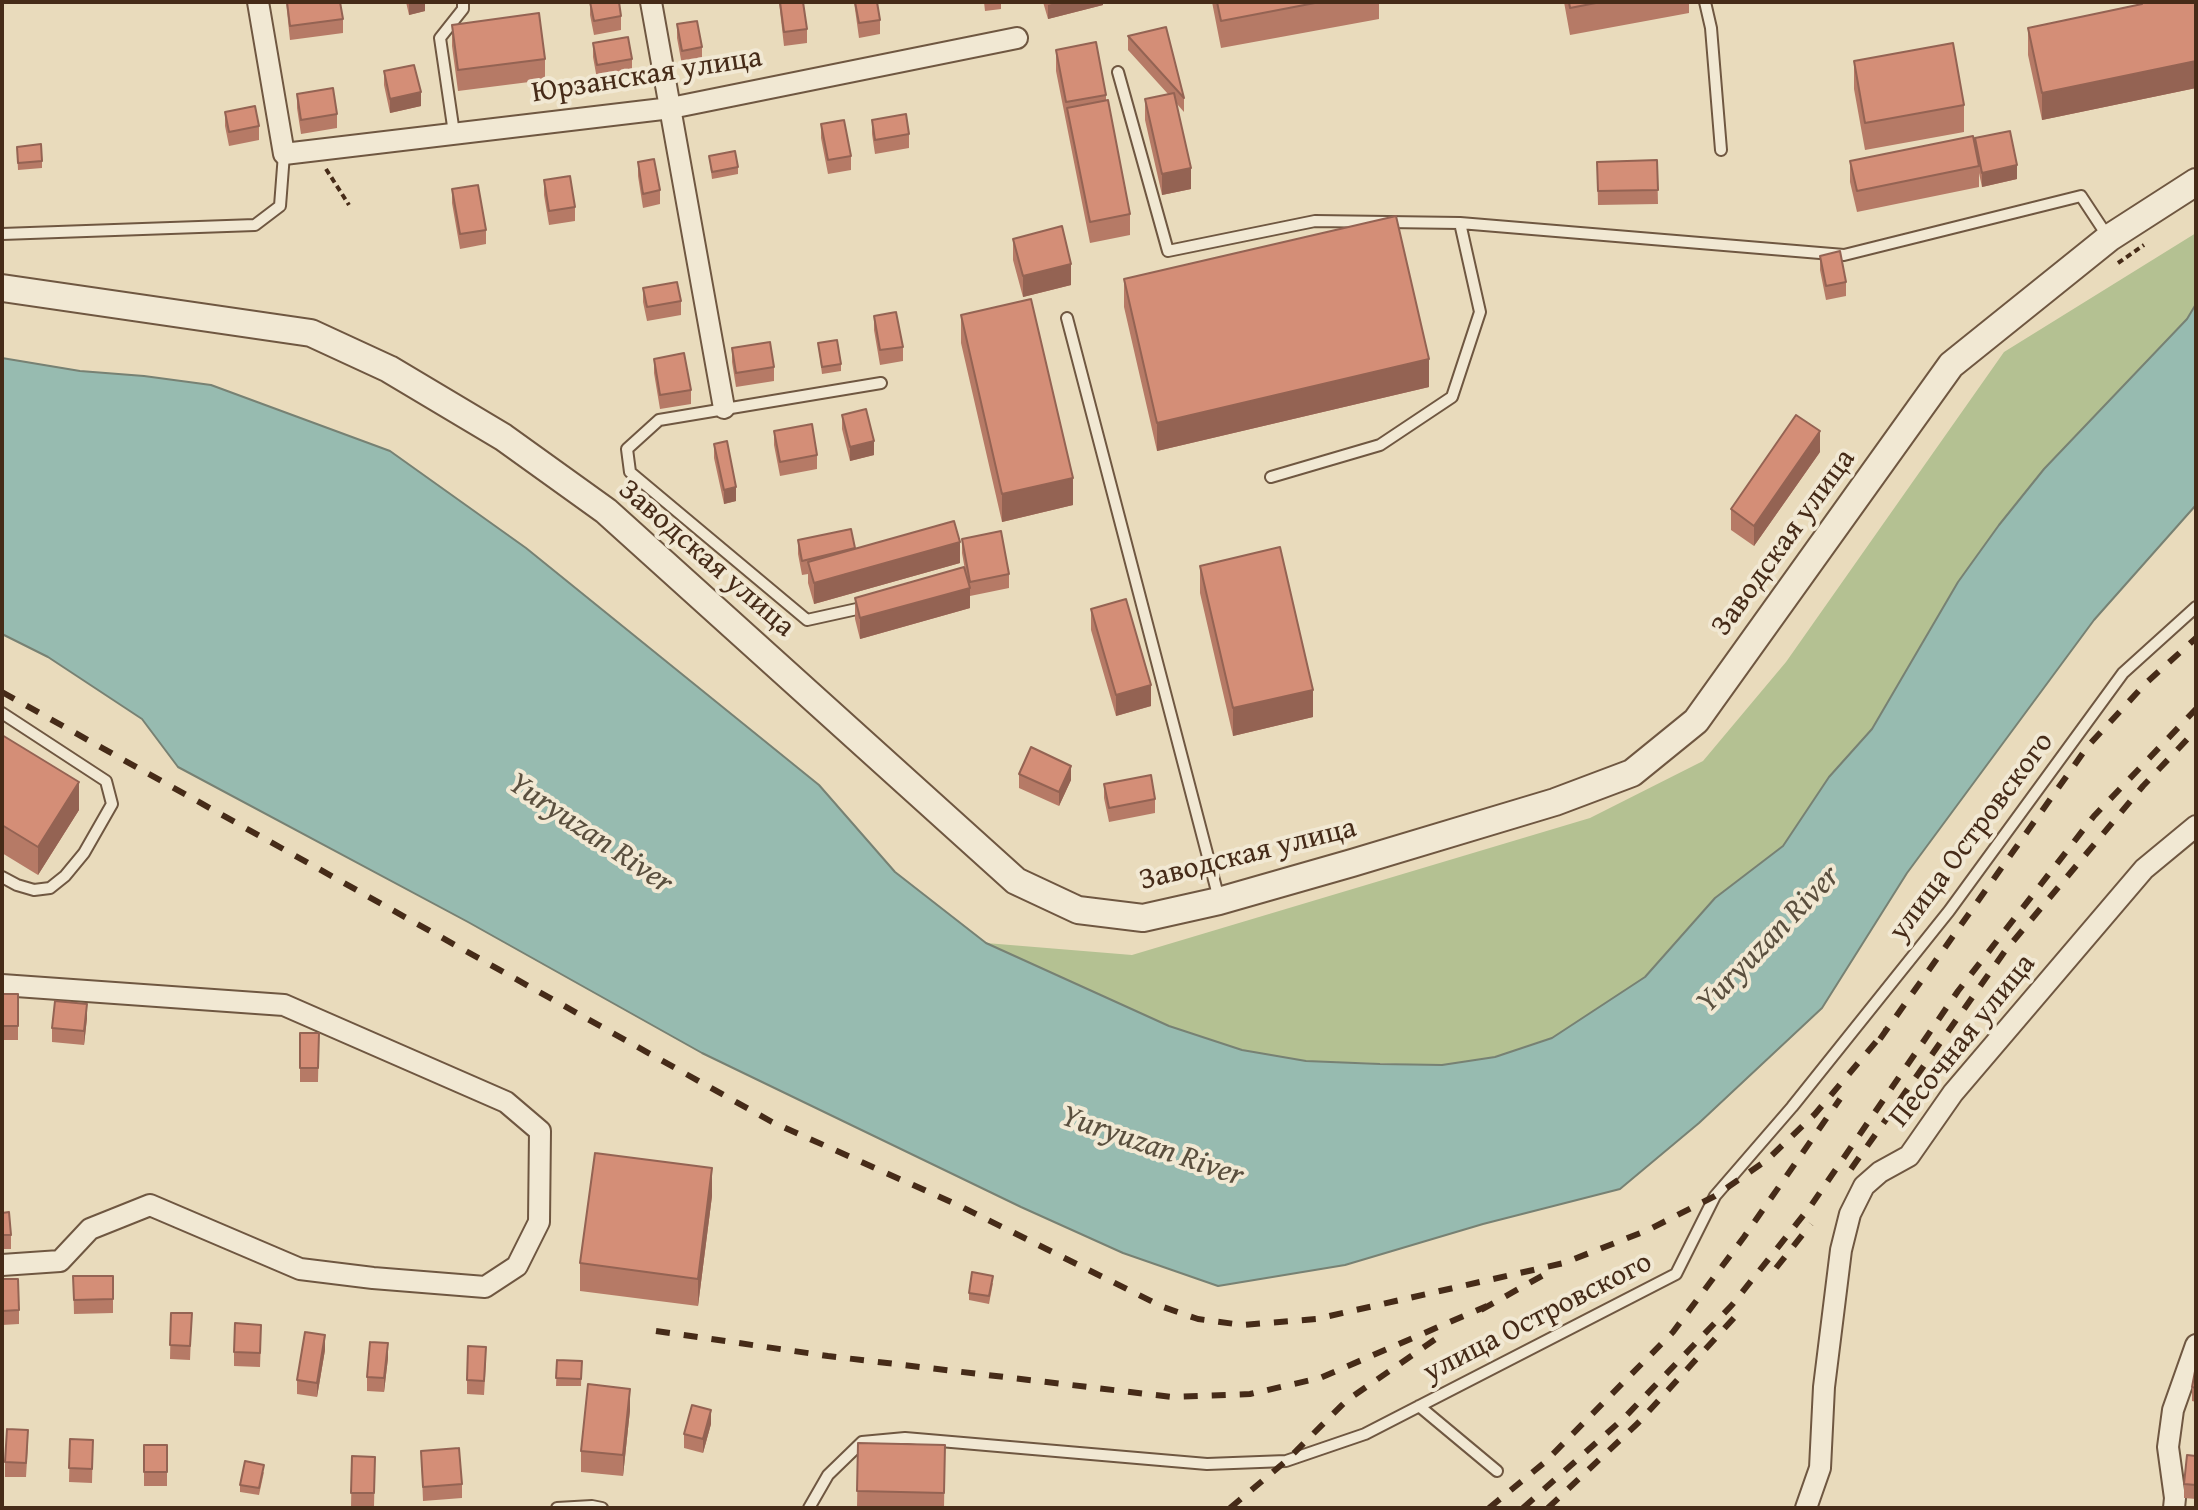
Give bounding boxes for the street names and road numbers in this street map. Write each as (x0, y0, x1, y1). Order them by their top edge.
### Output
street label: Юрзанская улица (529, 40, 765, 112)
street label: Заводская улица (1704, 443, 1864, 643)
street label: Заводская улица (610, 473, 802, 645)
street label: улица Островского (1882, 726, 2062, 948)
street label: Заводская улица (1136, 811, 1360, 899)
street label: Песочная улица (1882, 947, 2044, 1135)
street label: улица Островского (1418, 1245, 1658, 1391)

